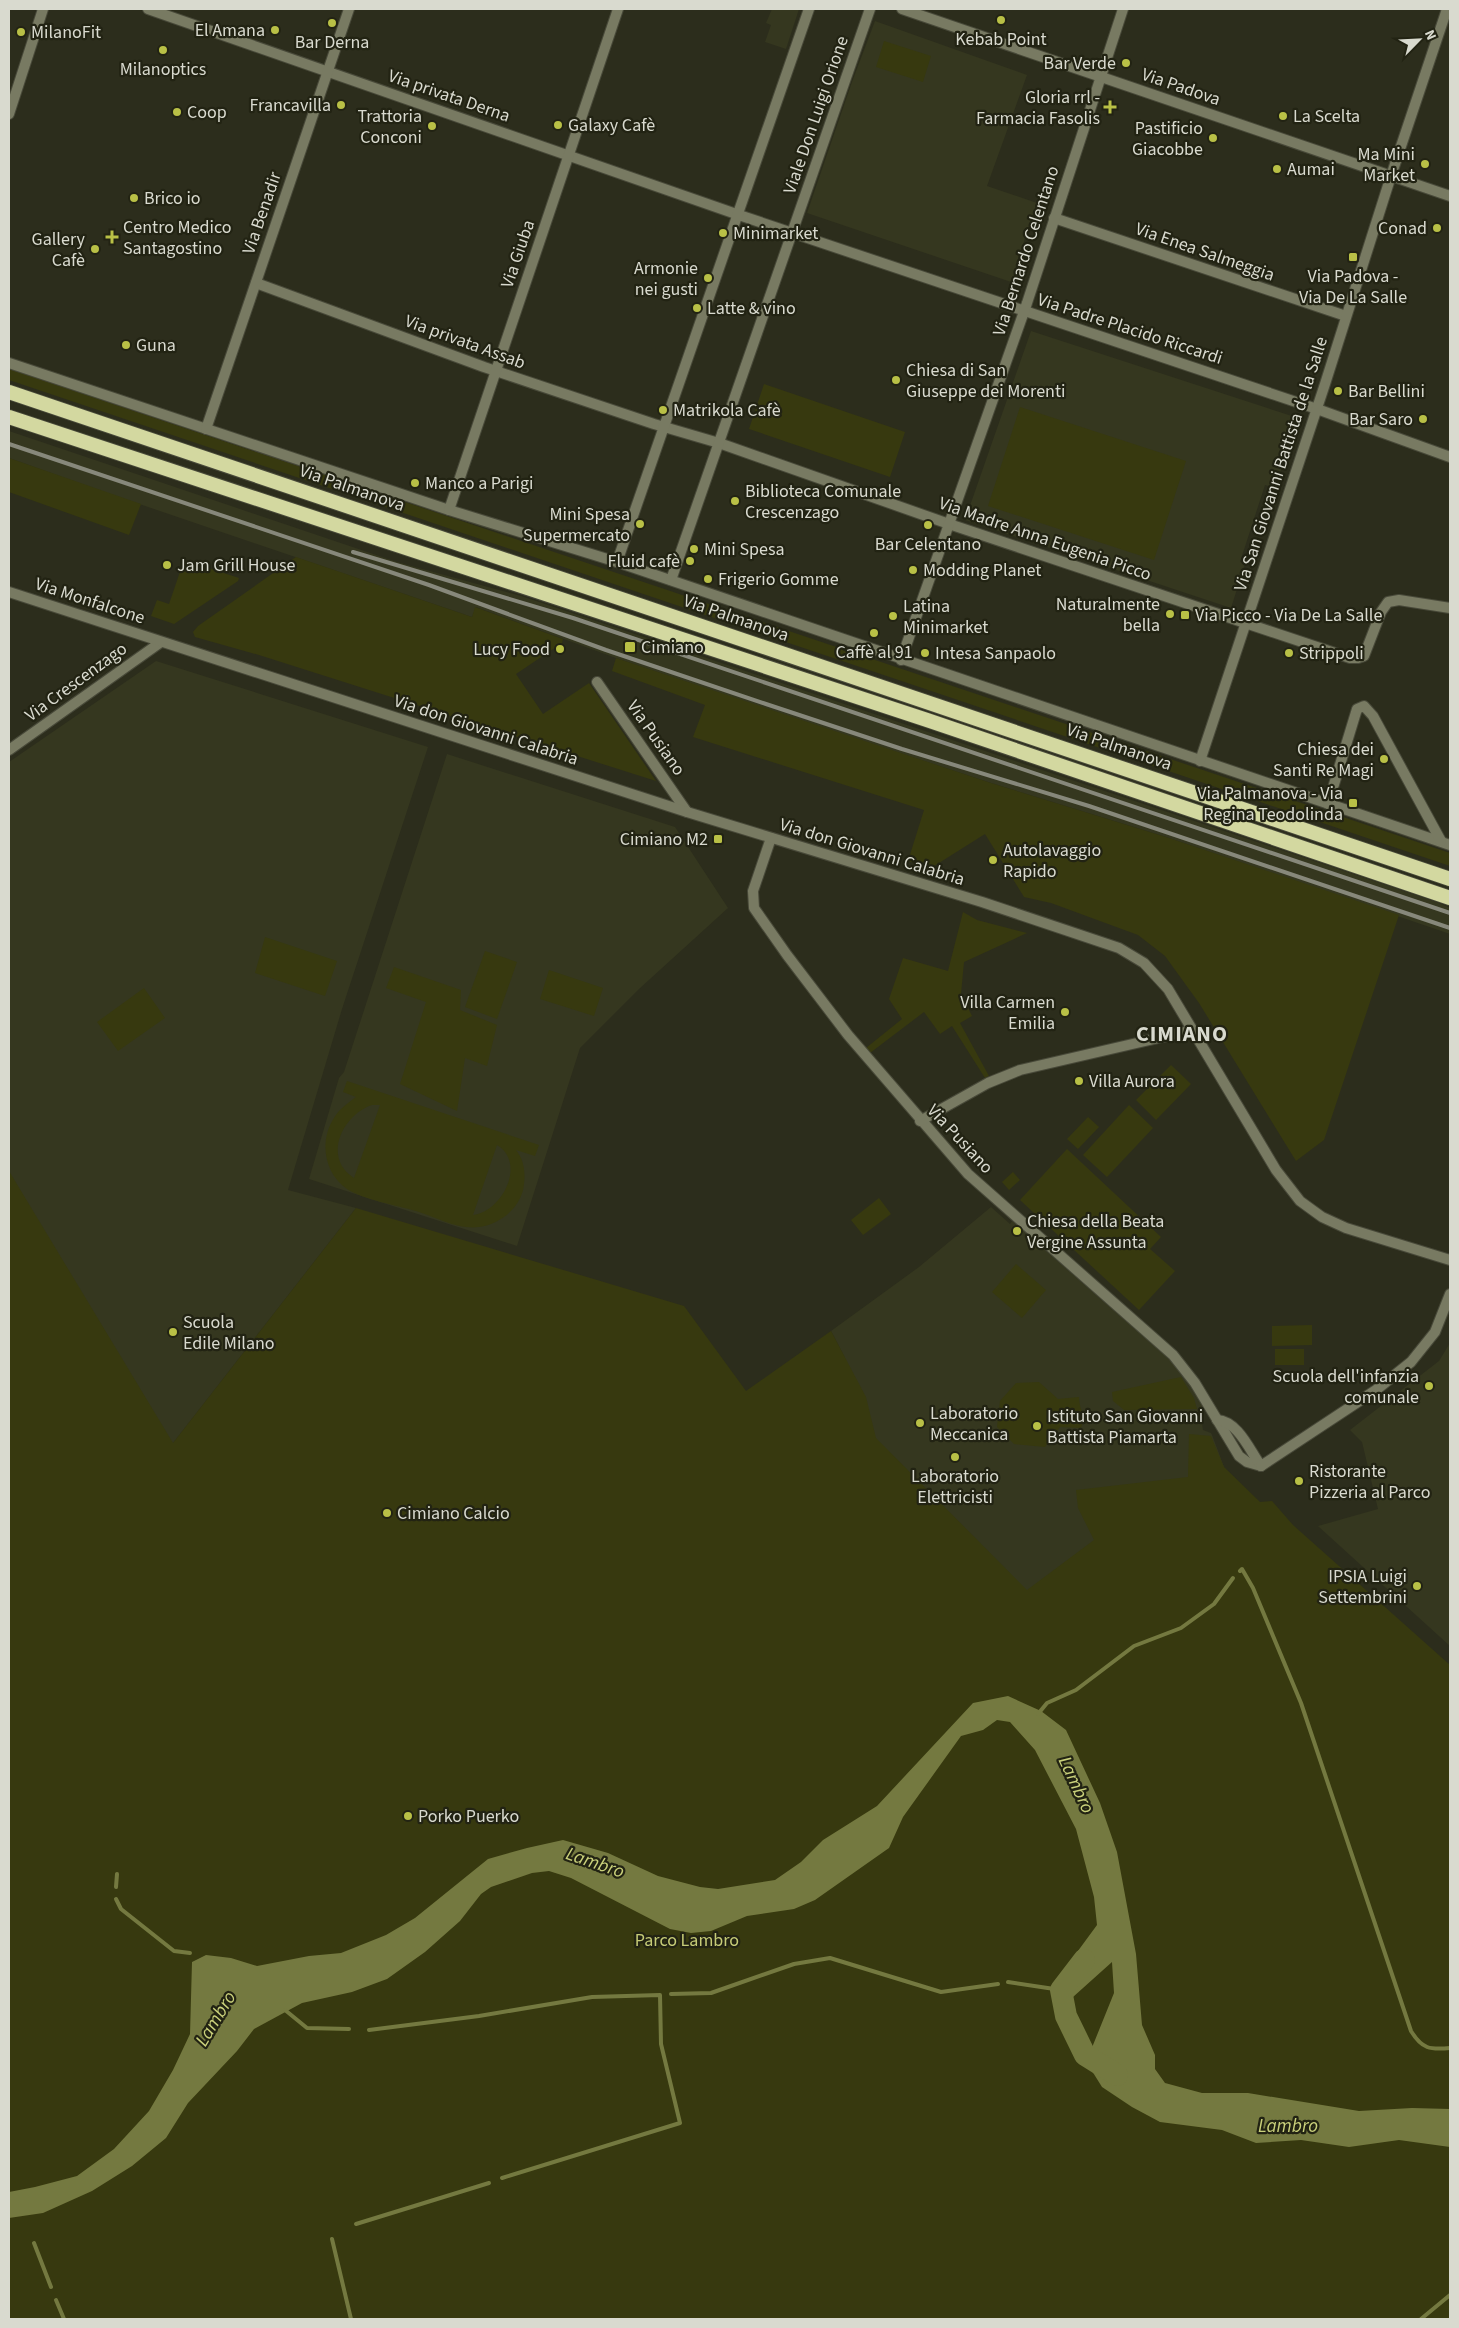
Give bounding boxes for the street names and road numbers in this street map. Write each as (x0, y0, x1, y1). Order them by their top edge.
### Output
street label: Viale Don Luigi Orione (777, 33, 855, 197)
street label: Via Padova (1138, 62, 1224, 112)
street label: Via privata Derna (385, 63, 513, 129)
street label: Via Bernardo Celentano (987, 163, 1065, 339)
street label: Via Benadir (236, 168, 288, 257)
street label: Via Enea Salmeggia (1132, 216, 1278, 288)
street label: Via Giuba (495, 217, 541, 291)
street label: Via Padre Placido Riccardi (1034, 287, 1226, 371)
street label: Via privata Assab (401, 309, 529, 375)
street label: Via San Giovanni Battista de la Salle (1228, 333, 1334, 595)
street label: Via Palmanova (296, 458, 408, 518)
street label: Via Madre Anna Eugenia Picco (935, 491, 1155, 587)
street label: Via Monfalcone (32, 572, 148, 631)
street label: Via Palmanova (680, 588, 792, 648)
street label: Via Crescenzago (20, 636, 132, 728)
street label: Via don Giovanni Calabria (391, 688, 581, 772)
street label: Via Pusiano (621, 695, 691, 781)
street label: Via Palmanova (1063, 717, 1175, 777)
street label: Via don Giovanni Calabria (776, 812, 968, 892)
street label: Via Pusiano (921, 1099, 999, 1179)

